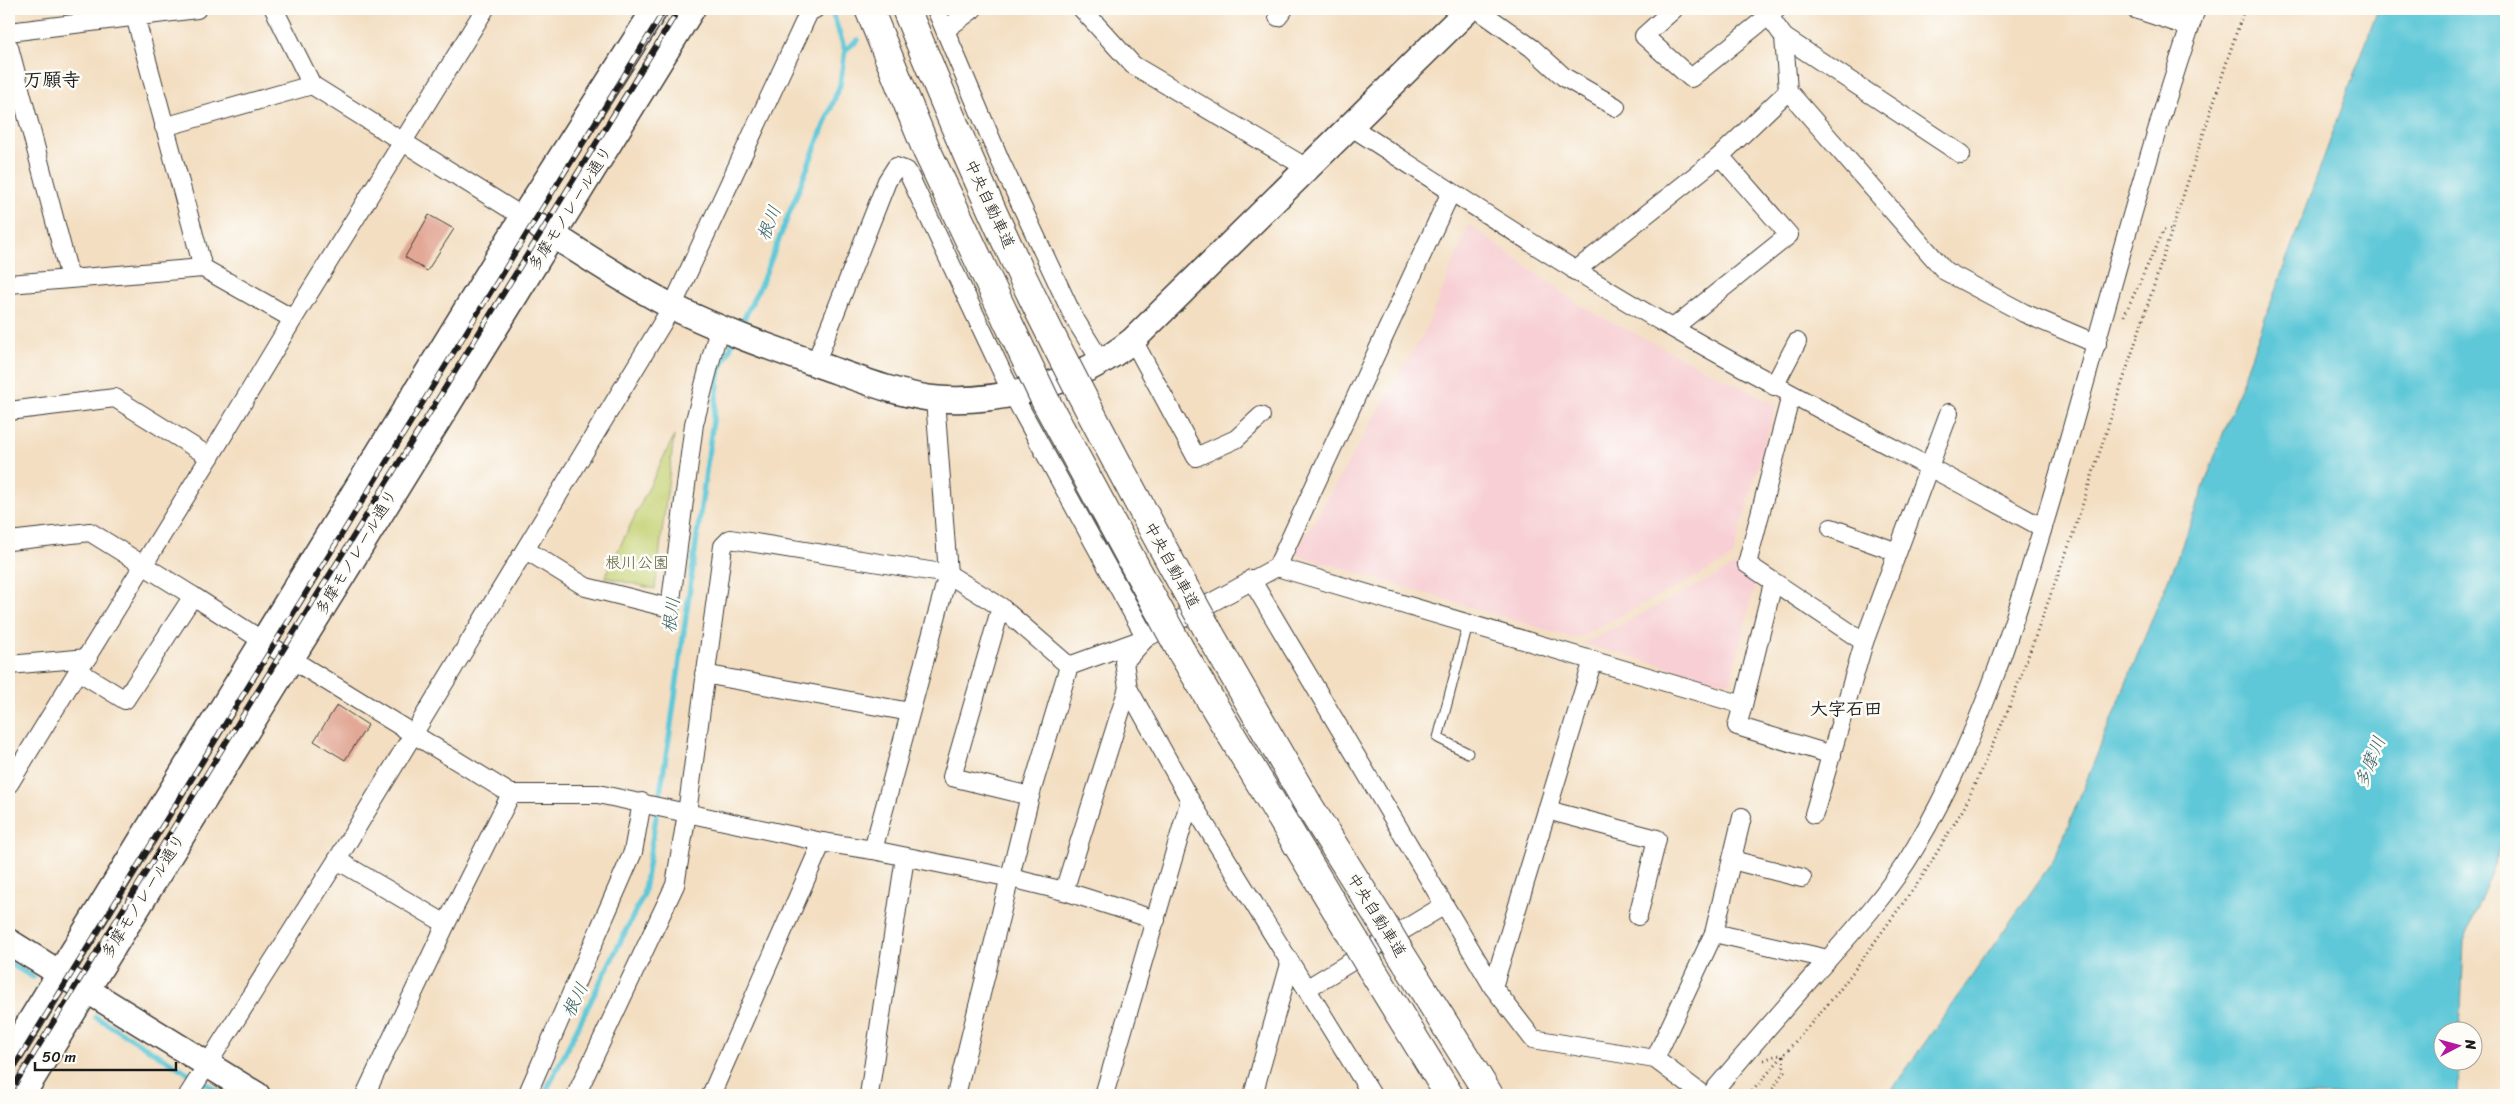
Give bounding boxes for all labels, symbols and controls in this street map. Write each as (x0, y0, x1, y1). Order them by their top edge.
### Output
district label: 万願寺 (23, 63, 81, 96)
street label: 多摩モノレール通り (520, 140, 620, 276)
street label: 中央自動車道 (957, 154, 1023, 254)
water label: 根川 (747, 200, 791, 246)
street label: 多摩モノレール通り (307, 483, 405, 621)
street label: 中央自動車道 (1136, 516, 1208, 614)
park label: 根川公園 (605, 548, 669, 577)
water label: 根川 (653, 595, 689, 635)
district label: 大字石田 (1810, 693, 1882, 725)
water label: 多摩川 (2345, 731, 2395, 793)
street label: 多摩モノレール通り (93, 828, 193, 964)
street label: 中央自動車道 (1339, 867, 1415, 963)
water label: 根川 (553, 977, 597, 1023)
north arrow (2432, 1022, 2482, 1072)
text: N (2457, 1038, 2483, 1051)
scale bar (35, 1039, 176, 1071)
text: 50 m (42, 1044, 77, 1070)

